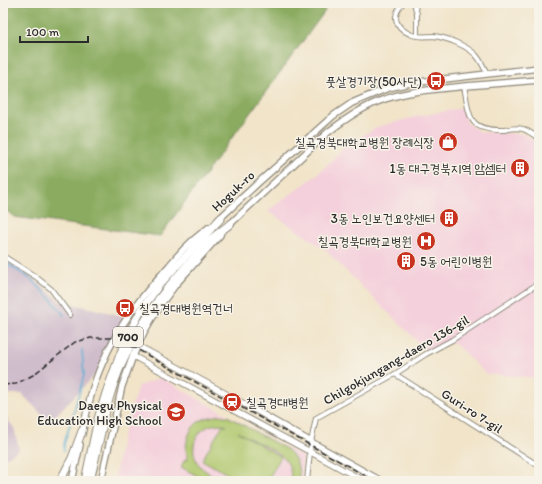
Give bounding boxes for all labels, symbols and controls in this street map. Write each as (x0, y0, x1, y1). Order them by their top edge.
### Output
scale bar (20, 18, 88, 44)
text: 100 m (26, 25, 59, 39)
bus stop icon: 풋살경기장(50사단) (425, 70, 447, 92)
place label: 풋살경기장(50사단) (325, 74, 422, 89)
shop icon: 칠곡경북대학교병원 장례식장 (437, 131, 459, 153)
place label: 칠곡경북대학교병원 장례식장 (295, 135, 434, 150)
building icon: 1동 대구경북지역 암셈터 (509, 157, 531, 179)
place label: 1동 대구경북지역 암셈터 (390, 161, 506, 176)
street label: Hoguk-ro (208, 167, 258, 215)
building icon: 3동 노인보건요양센터 (438, 207, 460, 229)
place label: 3동 노인보건요양센터 (331, 211, 435, 226)
hospital icon: 칠곡경북대학교병원 (415, 230, 437, 252)
place label: 칠곡경북대학교병원 (318, 234, 412, 249)
building icon: 5동 어린이병원 (395, 250, 417, 272)
place label: 5동 어린이병원 (420, 254, 493, 269)
bus stop icon: 칠곡경대병원역건너 (114, 297, 136, 319)
place label: 칠곡경대병원역건너 (139, 301, 233, 316)
street label: Chilgokjungang-daero 136-gil (321, 312, 472, 408)
road number: 700 (113, 327, 143, 347)
street label: Guri-ro 7-gil (439, 386, 506, 436)
station icon: 칠곡경대병원 (221, 391, 243, 413)
place label: 칠곡경대병원 (246, 395, 309, 410)
place label: Daegu Physical Education High School (37, 398, 162, 428)
school or university icon: Daegu Physical Education High School (165, 401, 187, 423)

